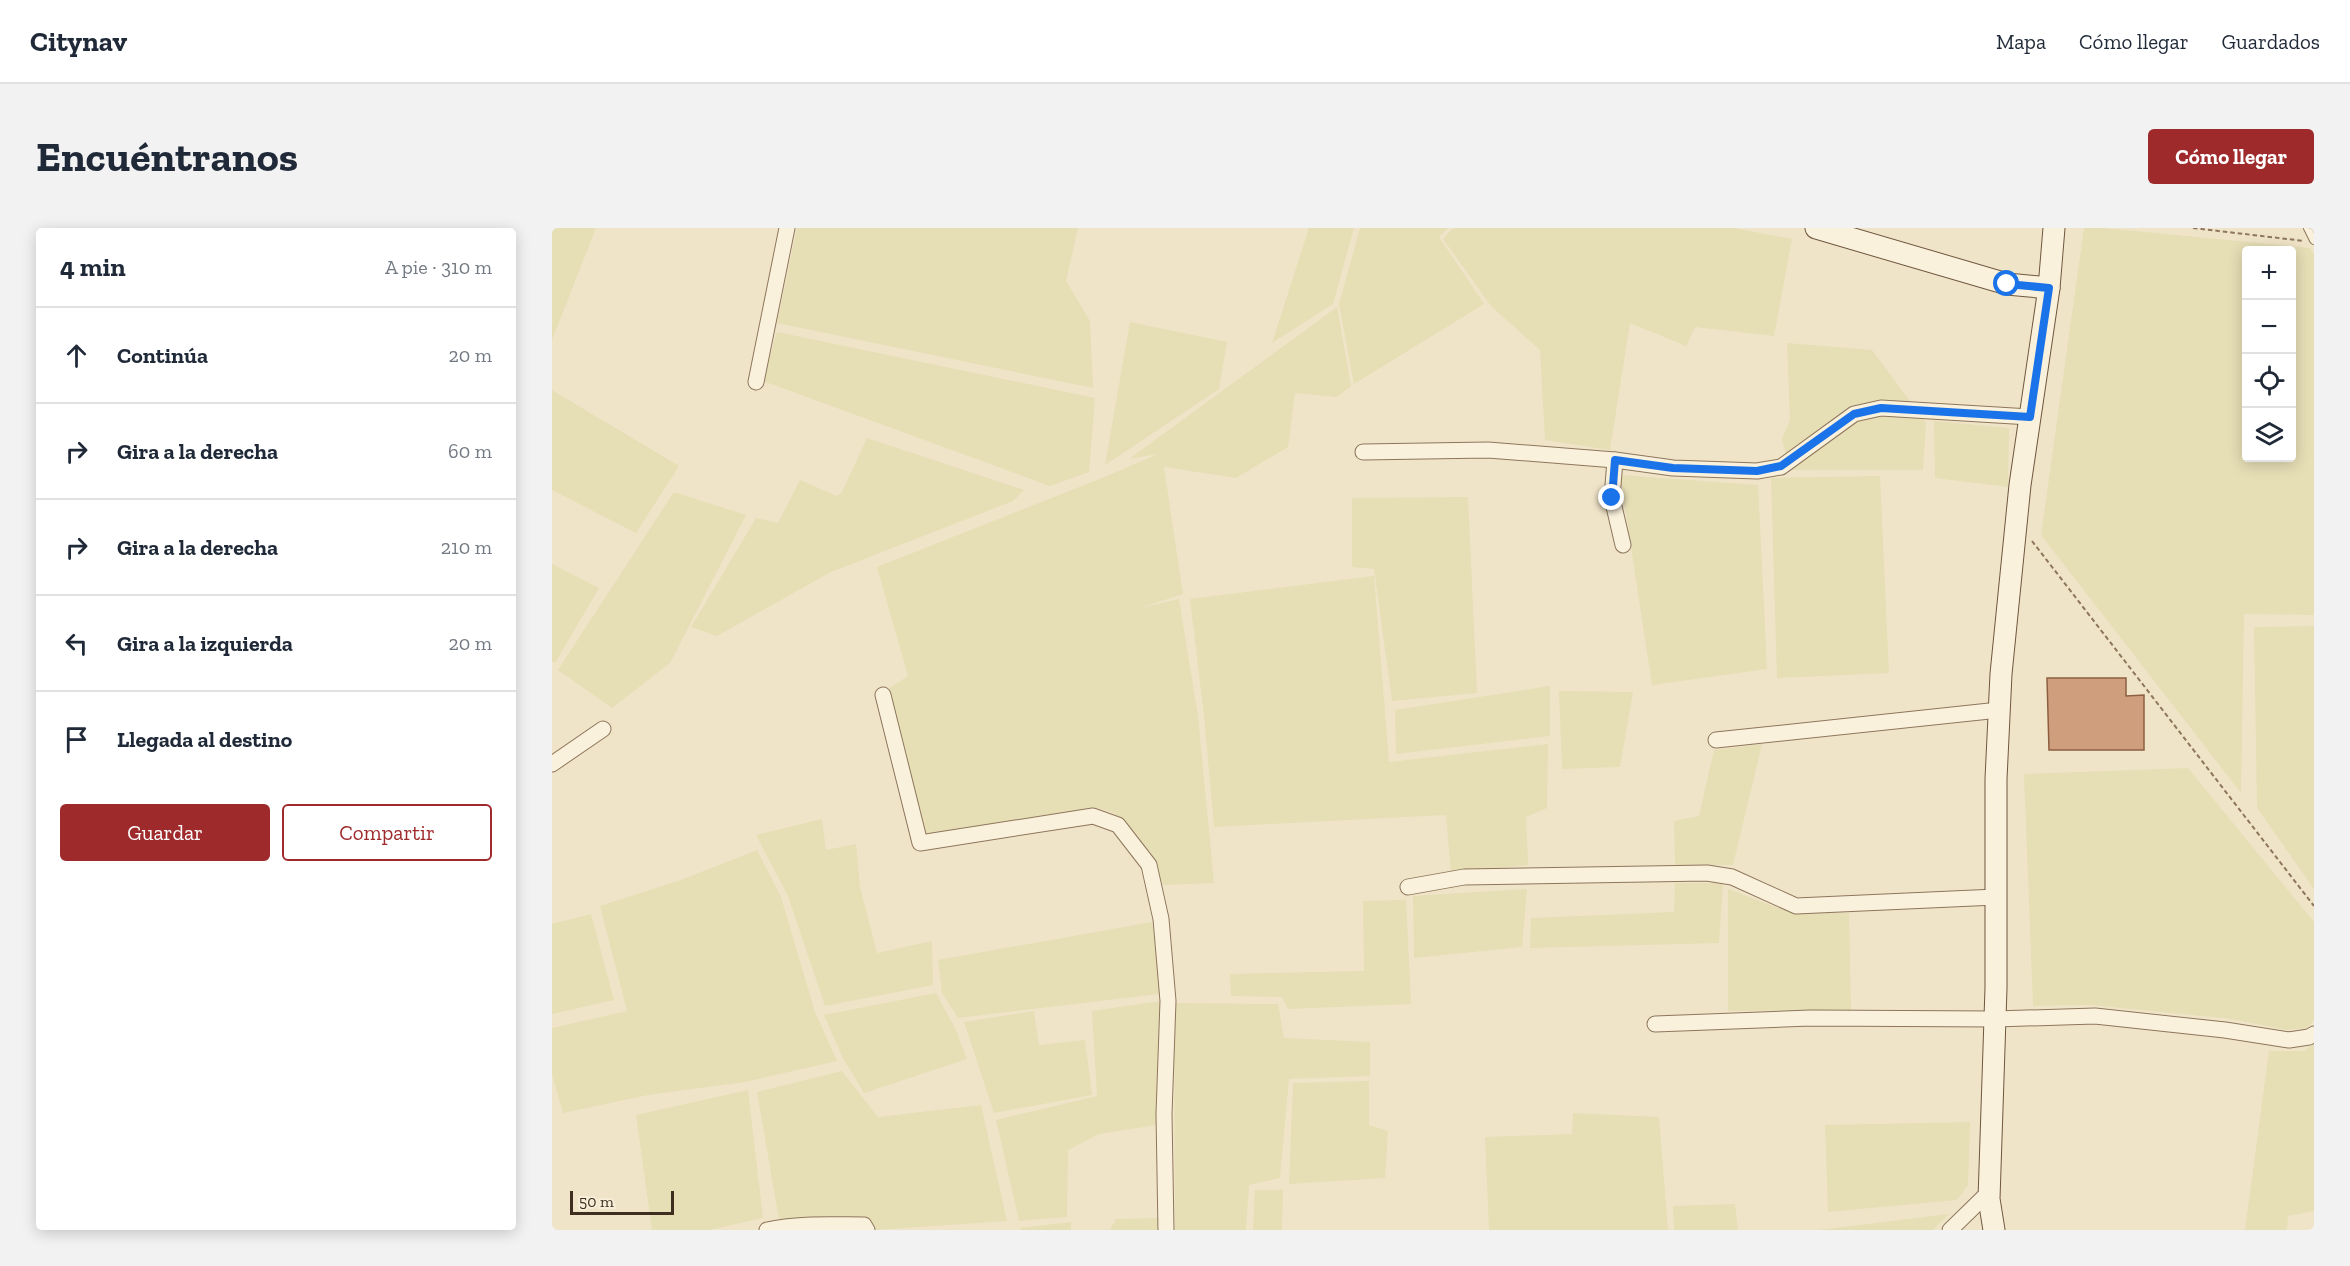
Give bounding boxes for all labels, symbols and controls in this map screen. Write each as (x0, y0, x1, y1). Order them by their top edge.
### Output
text: Citynav (30, 25, 127, 58)
text: Mapa (1996, 29, 2046, 54)
text: Cómo llegar (2079, 29, 2189, 54)
text: Guardados (2222, 29, 2320, 54)
button: Cómo llegar (2148, 129, 2314, 184)
text: Encuéntranos (36, 131, 298, 182)
map controls (2242, 246, 2296, 462)
button: + (2242, 246, 2296, 300)
text: 4 min (60, 251, 126, 283)
text: A pie · 310 m (385, 255, 492, 279)
route start (1993, 270, 2019, 296)
button: − (2242, 300, 2296, 354)
icon: ahead (60, 339, 93, 372)
text: Continúa (117, 342, 208, 369)
text: 20 m (448, 343, 492, 367)
button: locate (2242, 354, 2296, 408)
button: layers (2242, 408, 2296, 462)
icon: right (60, 435, 93, 468)
text: Gira a la derecha (117, 438, 278, 465)
text: 60 m (448, 439, 492, 463)
route end (1598, 484, 1624, 510)
icon: right (60, 531, 93, 564)
text: Gira a la derecha (117, 534, 278, 561)
text: 210 m (441, 535, 492, 559)
icon: left (60, 627, 93, 660)
text: Gira a la izquierda (117, 630, 293, 657)
text: 20 m (448, 631, 492, 655)
icon: arrive (60, 723, 93, 756)
text: Llegada al destino (117, 726, 292, 753)
button: Guardar (60, 804, 270, 861)
button: Compartir (282, 804, 492, 861)
scale bar (570, 1188, 674, 1216)
text: 50 m (579, 1192, 614, 1211)

